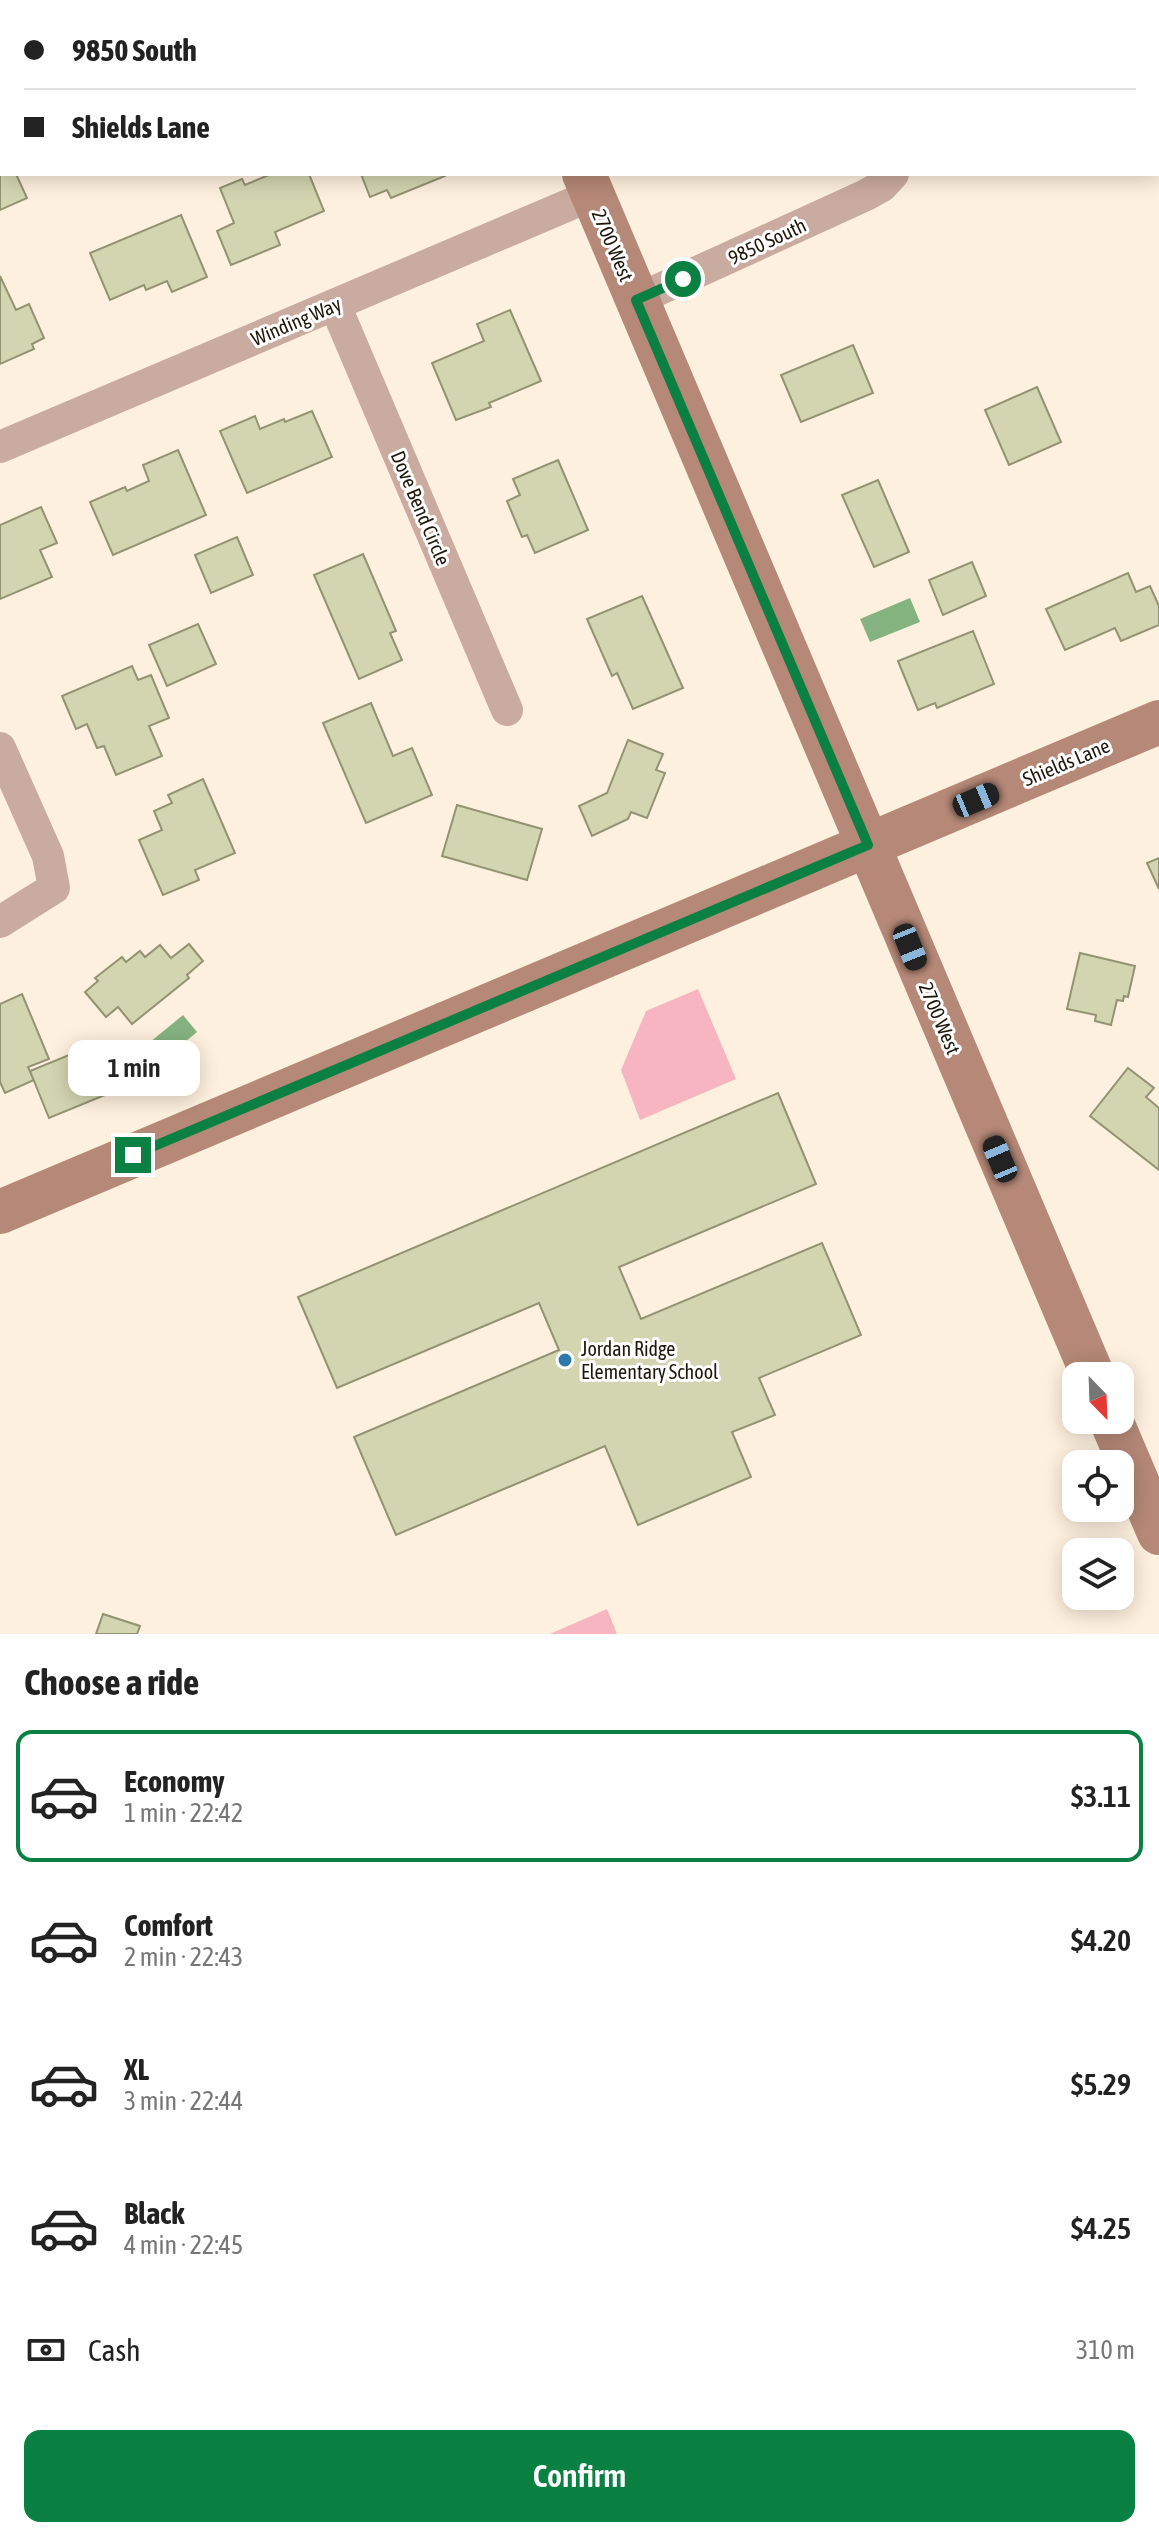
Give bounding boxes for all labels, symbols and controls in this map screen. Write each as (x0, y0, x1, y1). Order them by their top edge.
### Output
text: 9850 South (72, 33, 197, 67)
text: Shields Lane (72, 110, 210, 144)
street label: 2700 West (588, 205, 639, 285)
street label: 9850 South (724, 213, 810, 269)
route start (665, 261, 701, 297)
street label: Winding Way (248, 292, 344, 350)
street label: Dove Bend Circle (387, 447, 455, 569)
street label: Shields Lane (1019, 733, 1113, 791)
car (949, 780, 1003, 820)
car (890, 920, 930, 974)
street label: 2700 West (915, 978, 966, 1058)
callout: 1 min (67, 1039, 199, 1095)
text: 1 min (107, 1053, 161, 1083)
car (980, 1132, 1020, 1186)
route end (115, 1137, 151, 1173)
place label: Jordan Ridge Elementary School (581, 1337, 719, 1383)
marker: Jordan Ridge Elementary School (556, 1351, 574, 1369)
north arrow (1062, 1362, 1134, 1434)
map controls (1062, 1362, 1134, 1610)
button: locate (1062, 1450, 1134, 1522)
button: layers (1062, 1538, 1134, 1610)
text: Choose a ride (24, 1661, 199, 1703)
icon: car (28, 1760, 100, 1832)
text: Economy (124, 1764, 225, 1798)
text: $3.11 (1071, 1779, 1131, 1813)
text: 1 min · 22:42 (124, 1798, 243, 1828)
icon: car (28, 1904, 100, 1976)
text: Comfort (124, 1908, 213, 1942)
text: $4.20 (1071, 1923, 1131, 1957)
text: 2 min · 22:43 (124, 1942, 243, 1972)
icon: car (28, 2048, 100, 2120)
text: XL (124, 2052, 149, 2086)
text: $5.29 (1071, 2067, 1131, 2101)
text: 3 min · 22:44 (124, 2086, 243, 2116)
icon: car (28, 2192, 100, 2264)
text: Black (124, 2196, 184, 2230)
text: $4.25 (1071, 2211, 1131, 2245)
text: 4 min · 22:45 (124, 2230, 243, 2260)
icon: cash (24, 2328, 68, 2372)
text: Cash (88, 2333, 141, 2367)
text: 310 m (1076, 2335, 1135, 2365)
button: Confirm (24, 2430, 1135, 2522)

